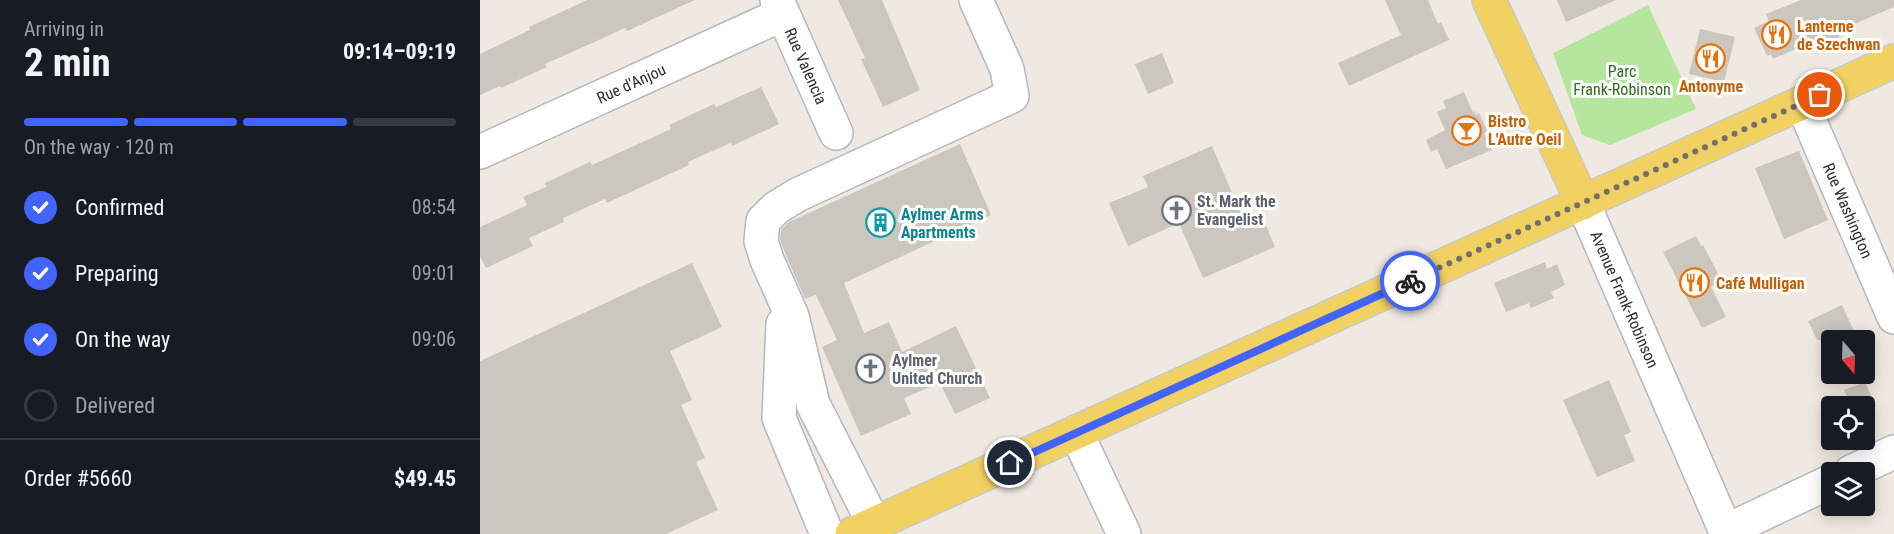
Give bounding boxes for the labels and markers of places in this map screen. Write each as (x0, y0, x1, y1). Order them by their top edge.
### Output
place label: Lanterne de Szechwan (1797, 17, 1881, 54)
restaurant icon: Lanterne de Szechwan (1760, 19, 1792, 51)
restaurant icon: Antonyme (1695, 42, 1727, 74)
pin (1794, 69, 1845, 120)
place label: Antonyme (1679, 77, 1743, 96)
place label: Bistro L'Autre Oeil (1488, 112, 1561, 149)
bar icon: Bistro L'Autre Oeil (1451, 114, 1483, 146)
place label: St. Mark the Evangelist (1197, 192, 1276, 229)
church icon: St. Mark the Evangelist (1160, 194, 1192, 226)
place label: Aylmer Arms Apartments (901, 205, 984, 242)
building icon: Aylmer Arms Apartments (864, 207, 896, 239)
restaurant icon: Café Mulligan (1679, 267, 1711, 299)
place label: Café Mulligan (1716, 274, 1805, 293)
place label: Aylmer United Church (892, 351, 983, 388)
church icon: Aylmer United Church (855, 353, 887, 385)
pin (984, 437, 1035, 488)

